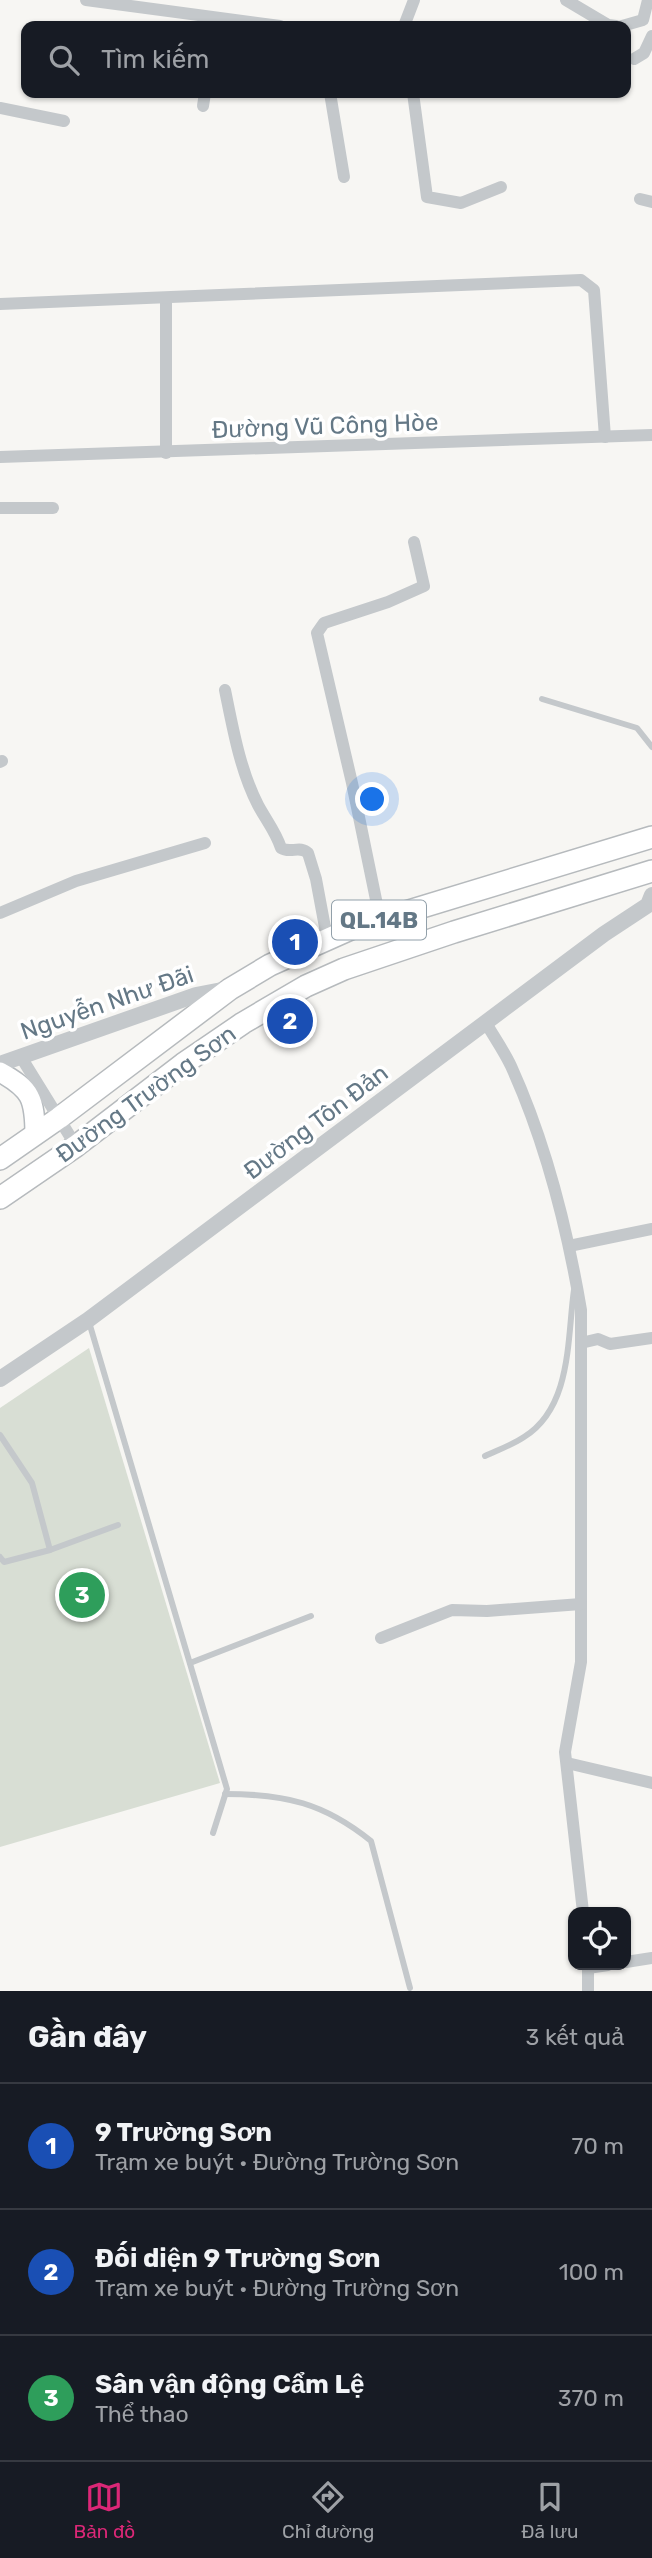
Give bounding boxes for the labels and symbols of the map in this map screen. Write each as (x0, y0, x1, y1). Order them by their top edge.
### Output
street label: Đường Vũ Công Hòe (211, 408, 439, 444)
your location (355, 782, 389, 816)
road number: QL.14B (332, 900, 426, 939)
pin: 1 (272, 916, 318, 968)
street label: Nguyễn Như Đãi (17, 960, 197, 1046)
pin: 2 (267, 995, 313, 1047)
street label: Đường Trường Sơn (51, 1019, 241, 1169)
street label: Đường Tôn Đản (238, 1059, 394, 1185)
pin: 3 (59, 1569, 105, 1621)

